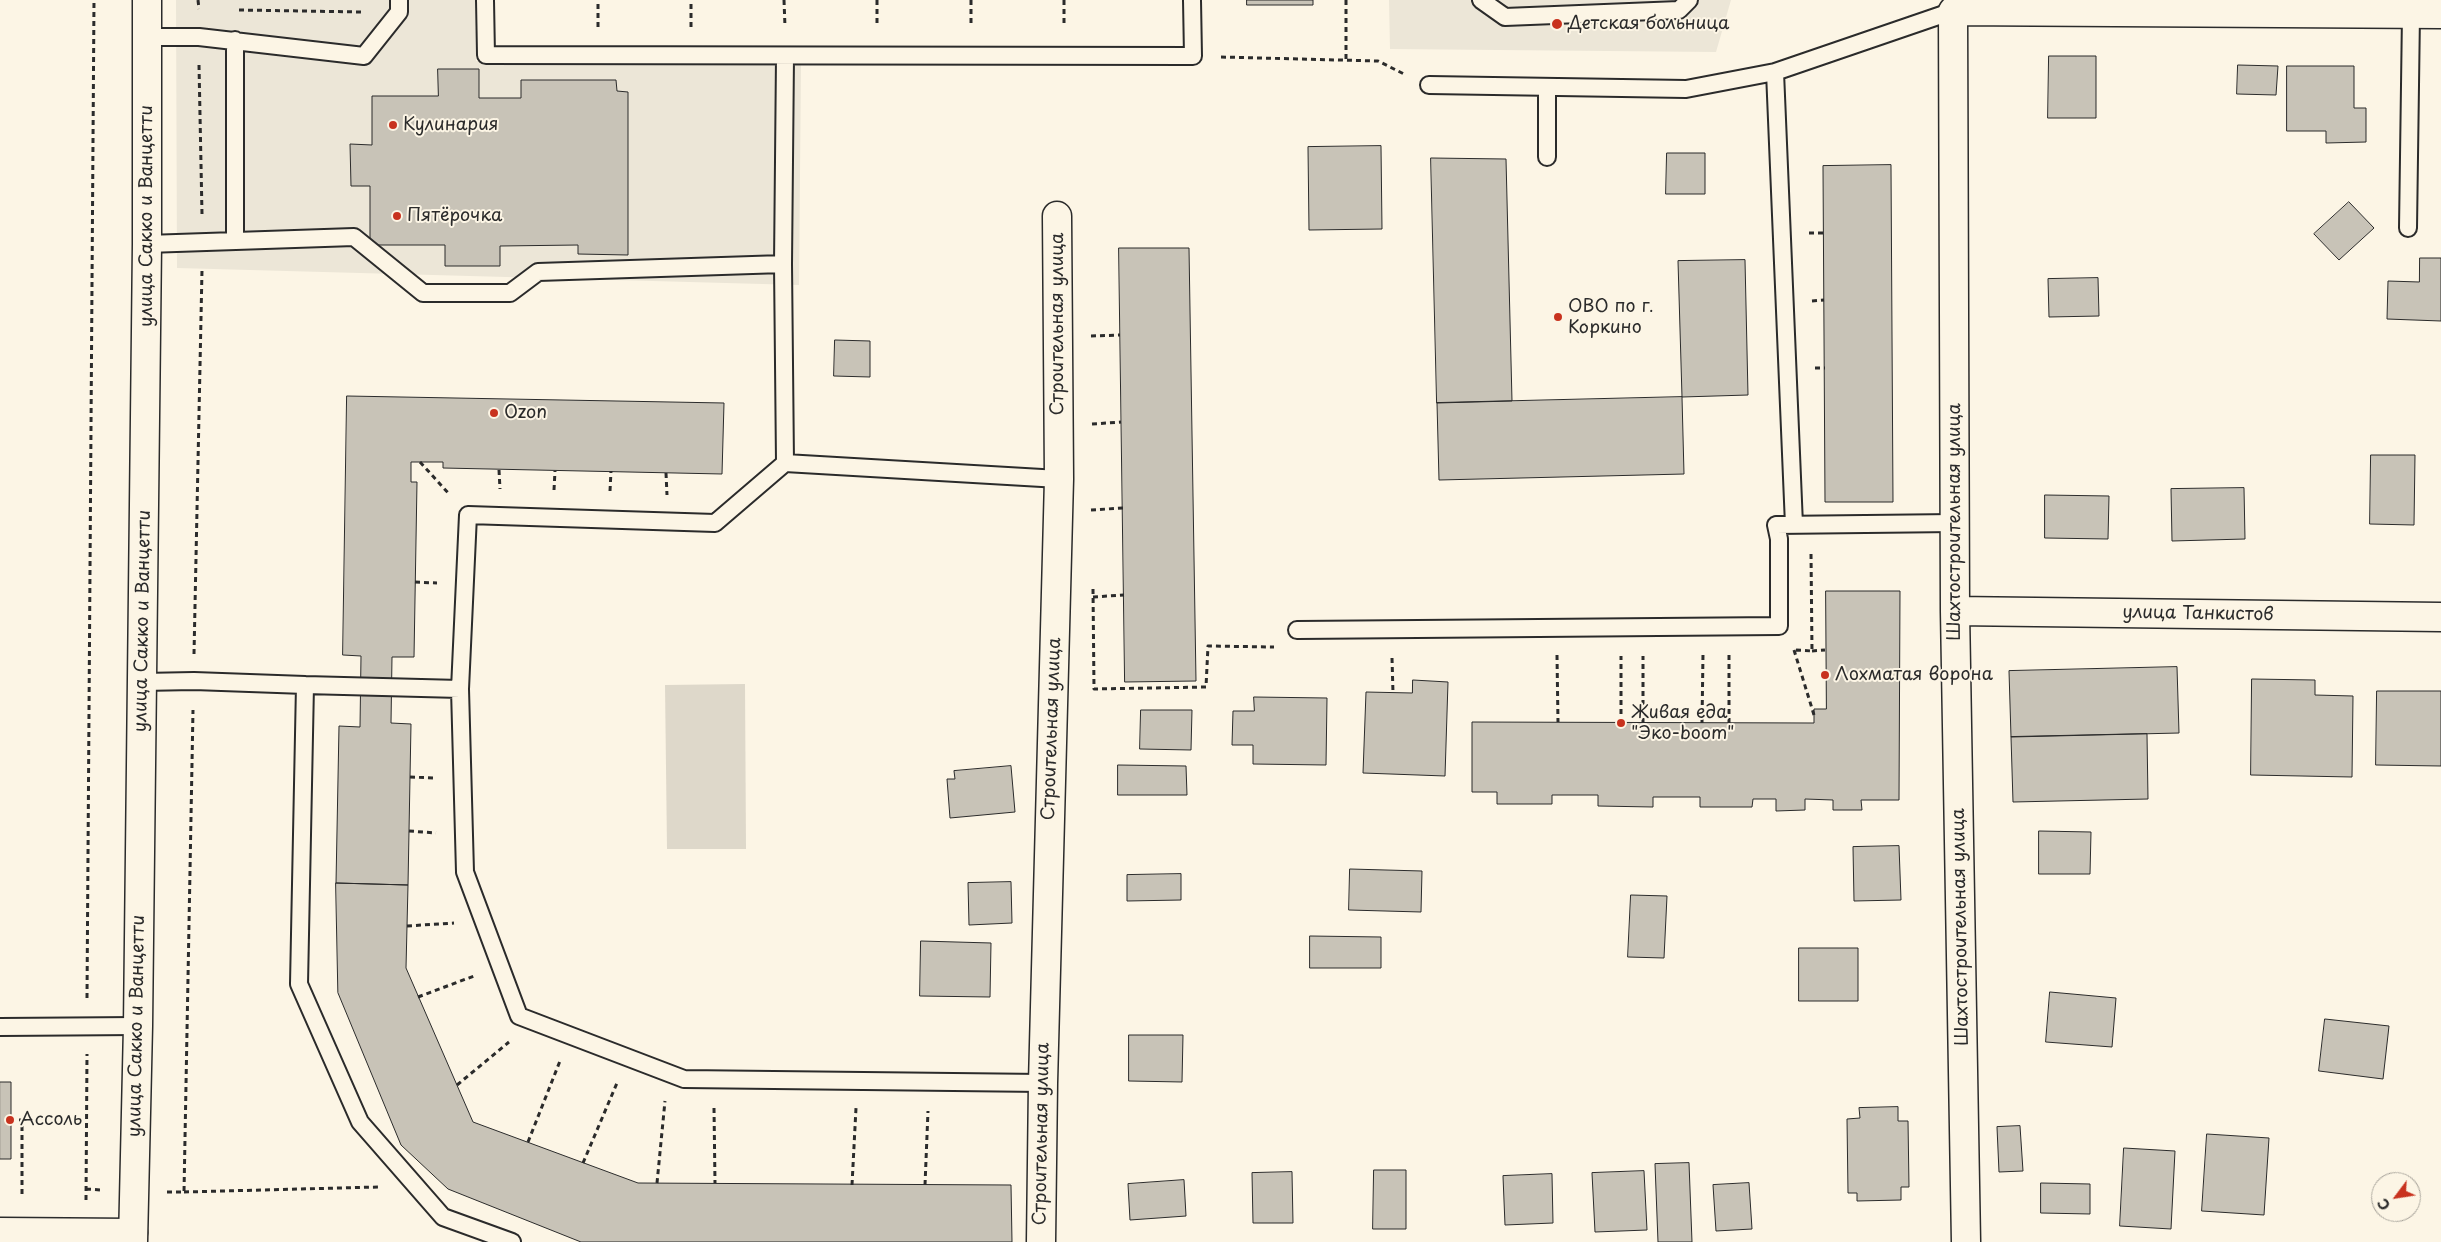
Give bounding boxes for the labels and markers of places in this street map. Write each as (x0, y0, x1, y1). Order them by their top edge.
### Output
place label: Детская больница (1568, 13, 1729, 35)
marker: Детская больница (1550, 17, 1564, 31)
place label: Кулинария (403, 114, 499, 136)
marker: Кулинария (387, 119, 399, 131)
place label: Пятёрочка (407, 205, 502, 227)
marker: Пятёрочка (391, 210, 403, 222)
place label: ОВО по г. Коркино (1568, 296, 1654, 338)
marker: ОВО по г. Коркино (1552, 311, 1564, 323)
place label: Ozon (504, 402, 547, 424)
marker: Ozon (488, 407, 500, 419)
place label: Лохматая ворона (1835, 664, 1993, 686)
marker: Лохматая ворона (1819, 669, 1831, 681)
place label: Живая еда "Эко-boom" (1631, 702, 1735, 744)
marker: Живая еда "Эко-boom" (1615, 717, 1627, 729)
place label: Ассоль (20, 1109, 82, 1131)
marker: Ассоль (4, 1114, 16, 1126)

